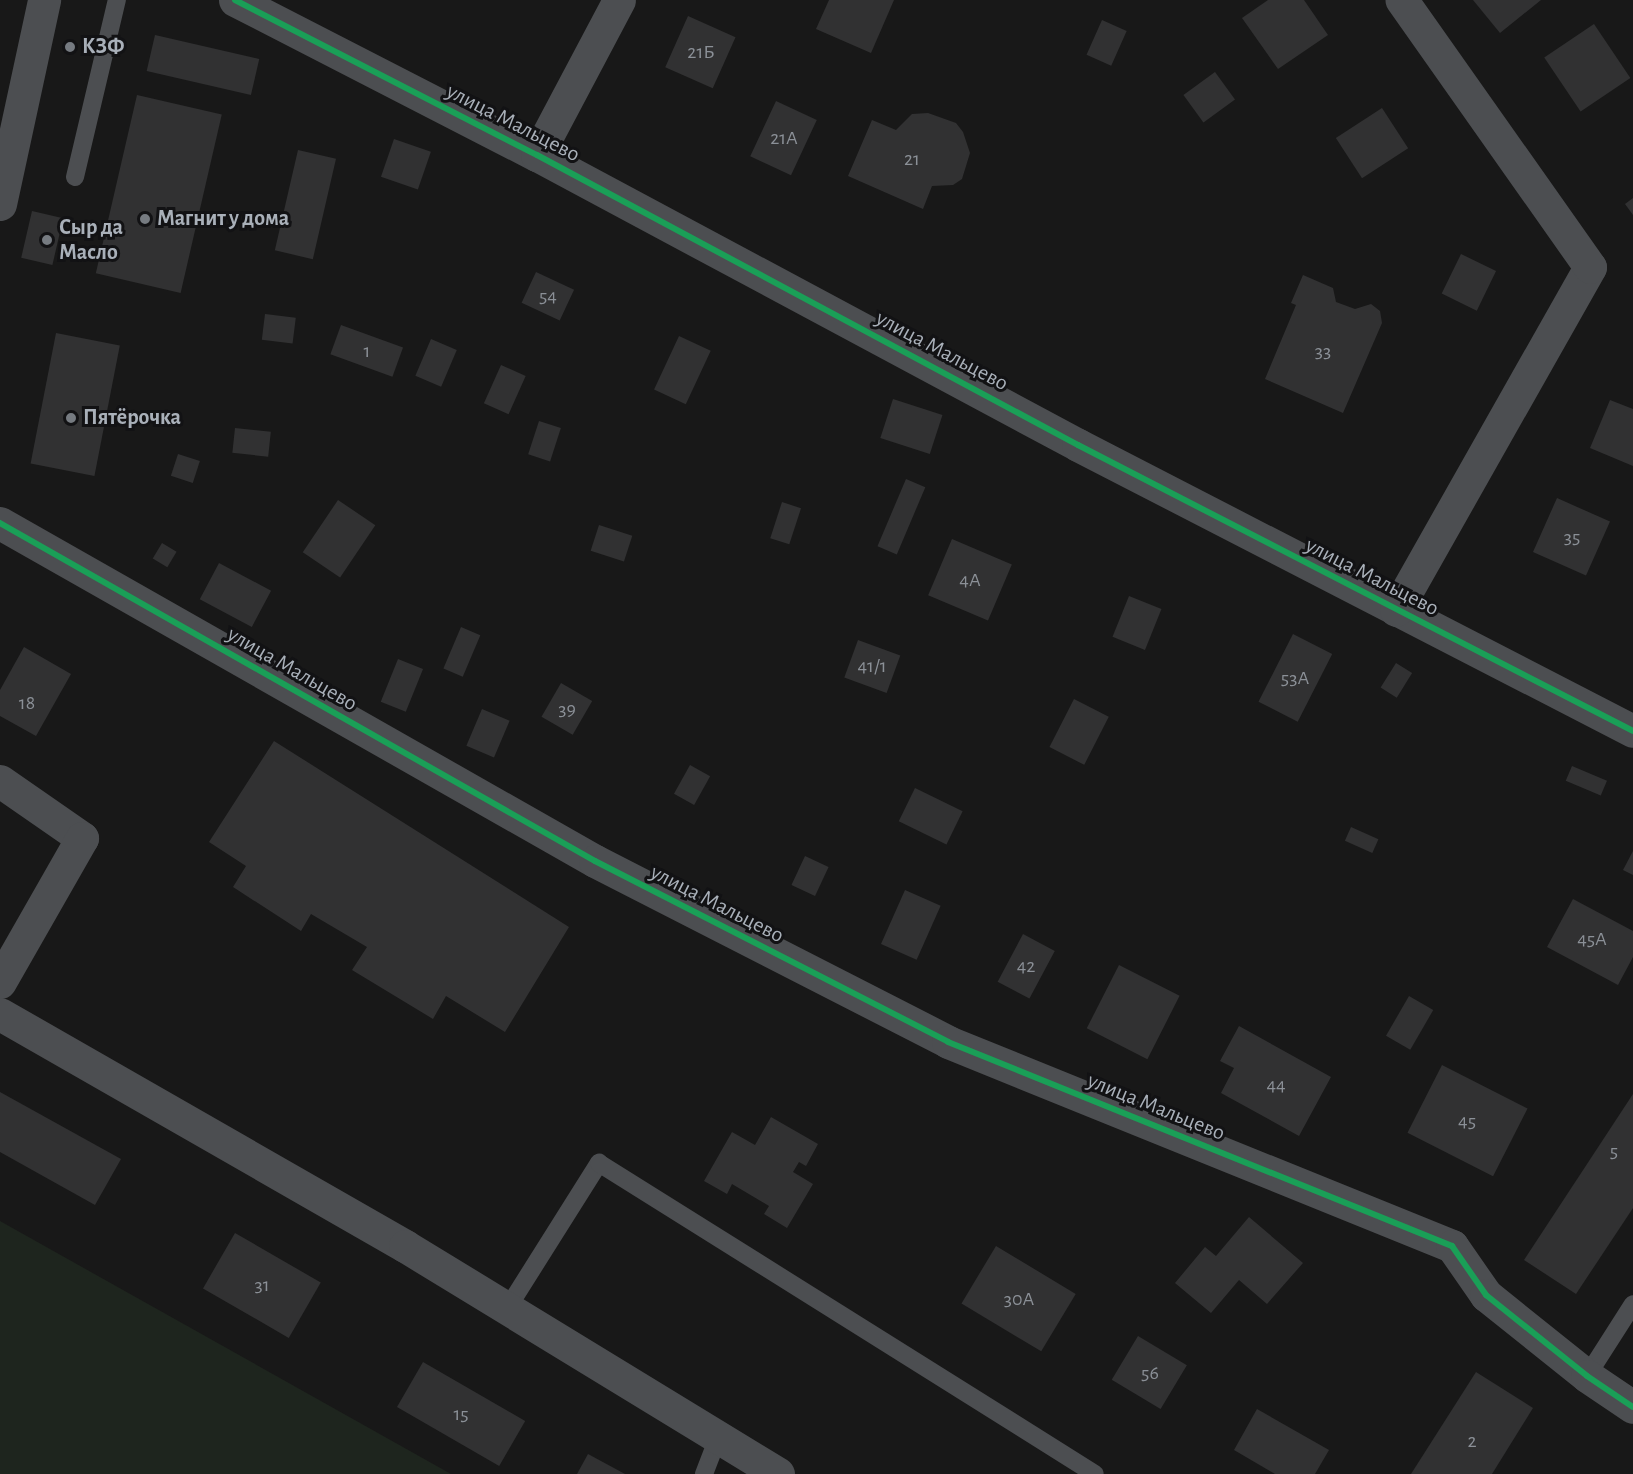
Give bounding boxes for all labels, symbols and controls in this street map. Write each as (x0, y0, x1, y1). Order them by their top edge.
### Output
place label: КЗФ (82, 34, 124, 60)
marker: КЗФ (63, 40, 77, 54)
house number: 21Б (687, 40, 715, 64)
street label: улица Мальцево (442, 78, 584, 168)
house number: 21А (770, 126, 798, 150)
house number: 21 (904, 147, 920, 171)
place label: Магнит у дома (157, 206, 289, 232)
marker: Магнит у дома (138, 212, 152, 226)
place label: Сыр да Масло (59, 214, 123, 266)
marker: Сыр да Масло (40, 233, 54, 247)
house number: 54 (539, 284, 557, 308)
street label: улица Мальцево (871, 305, 1013, 397)
house number: 1 (364, 339, 370, 363)
house number: 33 (1315, 339, 1331, 363)
place label: Пятёрочка (83, 405, 181, 431)
marker: Пятёрочка (64, 411, 78, 425)
house number: 35 (1564, 525, 1580, 549)
street label: улица Мальцево (1301, 532, 1443, 622)
house number: 4А (959, 568, 981, 592)
street label: улица Мальцево (222, 621, 362, 717)
house number: 41/1 (857, 654, 887, 678)
house number: 53А (1281, 666, 1309, 690)
house number: 18 (19, 691, 35, 715)
house number: 39 (558, 697, 576, 721)
street label: улица Мальцево (646, 859, 788, 949)
house number: 45А (1577, 927, 1607, 951)
house number: 42 (1017, 954, 1035, 978)
street label: улица Мальцево (1083, 1067, 1229, 1147)
house number: 44 (1266, 1073, 1286, 1097)
house number: 45 (1458, 1109, 1476, 1133)
house number: 5 (1610, 1139, 1618, 1163)
house number: 31 (254, 1273, 270, 1297)
house number: 30А (1004, 1287, 1034, 1311)
house number: 56 (1141, 1361, 1159, 1385)
house number: 15 (453, 1402, 469, 1426)
house number: 2 (1467, 1429, 1477, 1453)

